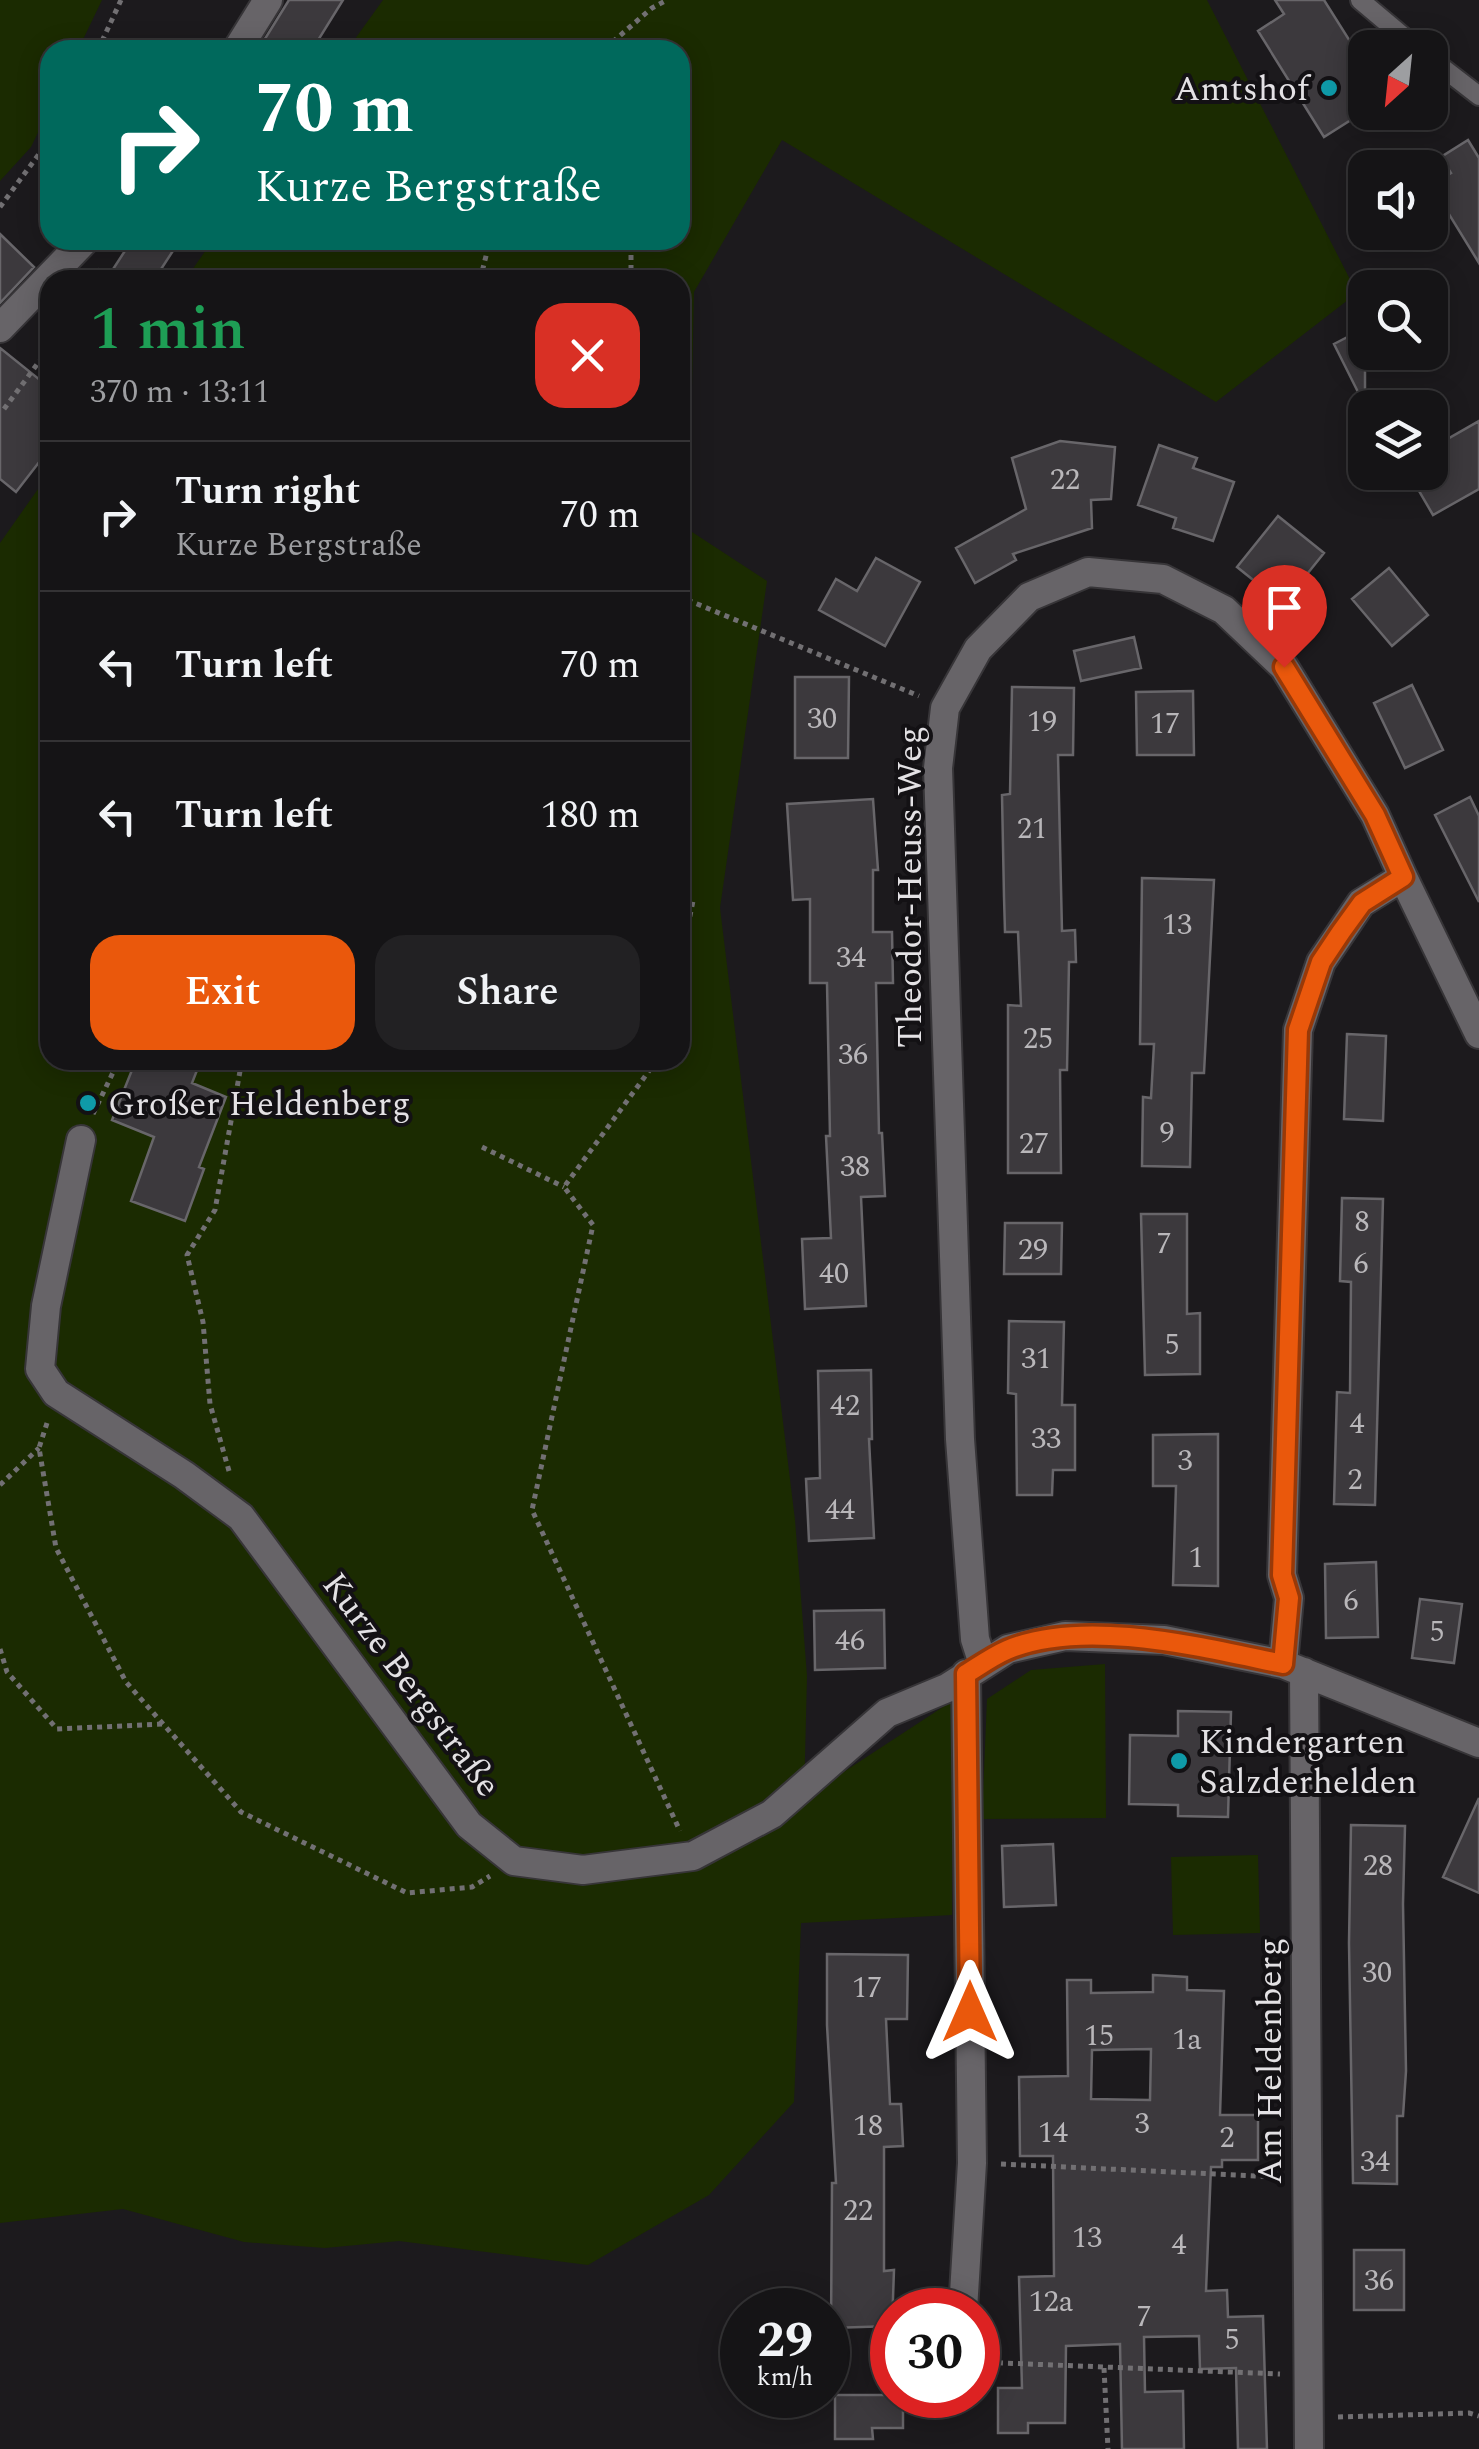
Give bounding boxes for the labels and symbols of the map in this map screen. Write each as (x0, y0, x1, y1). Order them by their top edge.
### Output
north arrow (1348, 30, 1448, 130)
place label: Amtshof (1174, 63, 1312, 116)
marker: Amtshof (1318, 77, 1340, 99)
house number: 22 (1050, 457, 1080, 503)
pin (1242, 565, 1327, 668)
house number: 30 (807, 696, 837, 742)
house number: 19 (1027, 699, 1057, 745)
house number: 17 (1150, 701, 1180, 747)
street label: Theodor-Heuss-Weg (884, 726, 937, 1048)
house number: 21 (1017, 806, 1047, 852)
house number: 13 (1162, 902, 1192, 948)
house number: 34 (836, 935, 866, 981)
house number: 25 (1023, 1016, 1053, 1062)
house number: 36 (838, 1032, 868, 1078)
place label: Großer Heldenberg (108, 1078, 411, 1131)
marker: Großer Heldenberg (77, 1092, 99, 1114)
house number: 9 (1160, 1110, 1175, 1156)
house number: 27 (1019, 1121, 1049, 1167)
house number: 38 (840, 1144, 870, 1190)
house number: 8 (1355, 1199, 1370, 1245)
house number: 7 (1157, 1221, 1172, 1267)
house number: 29 (1018, 1227, 1048, 1273)
house number: 6 (1354, 1241, 1369, 1287)
house number: 40 (819, 1251, 849, 1297)
house number: 5 (1165, 1322, 1180, 1368)
house number: 31 (1021, 1336, 1051, 1382)
house number: 42 (830, 1383, 860, 1429)
house number: 4 (1350, 1401, 1365, 1447)
house number: 33 (1031, 1416, 1061, 1462)
house number: 3 (1178, 1438, 1193, 1484)
house number: 2 (1348, 1457, 1363, 1503)
house number: 44 (825, 1487, 855, 1533)
house number: 1 (1189, 1535, 1204, 1581)
street label: Kurze Bergstraße (308, 1561, 513, 1809)
house number: 6 (1344, 1578, 1359, 1624)
house number: 5 (1430, 1609, 1445, 1655)
house number: 46 (835, 1618, 865, 1664)
place label: Kindergarten Salzderhelden (1199, 1716, 1417, 1809)
marker: Kindergarten Salzderhelden (1168, 1750, 1190, 1772)
house number: 28 (1363, 1843, 1393, 1889)
street label: Am Heldenberg (1244, 1938, 1297, 2184)
house number: 30 (1362, 1950, 1392, 1996)
position arrow (918, 1960, 1022, 2064)
house number: 17 (852, 1965, 882, 2011)
house number: 15 (1084, 2013, 1114, 2059)
house number: 1a (1172, 2017, 1202, 2063)
house number: 3 (1135, 2101, 1150, 2147)
house number: 18 (853, 2103, 883, 2149)
house number: 14 (1038, 2110, 1068, 2156)
house number: 2 (1220, 2115, 1235, 2161)
house number: 34 (1360, 2139, 1390, 2185)
house number: 22 (843, 2188, 873, 2234)
house number: 13 (1072, 2215, 1102, 2261)
house number: 4 (1172, 2222, 1187, 2268)
house number: 36 (1364, 2258, 1394, 2304)
house number: 12a (1029, 2279, 1074, 2325)
speed limit sign: 30 (870, 2288, 1000, 2418)
house number: 7 (1137, 2294, 1152, 2340)
house number: 5 (1225, 2317, 1240, 2363)

